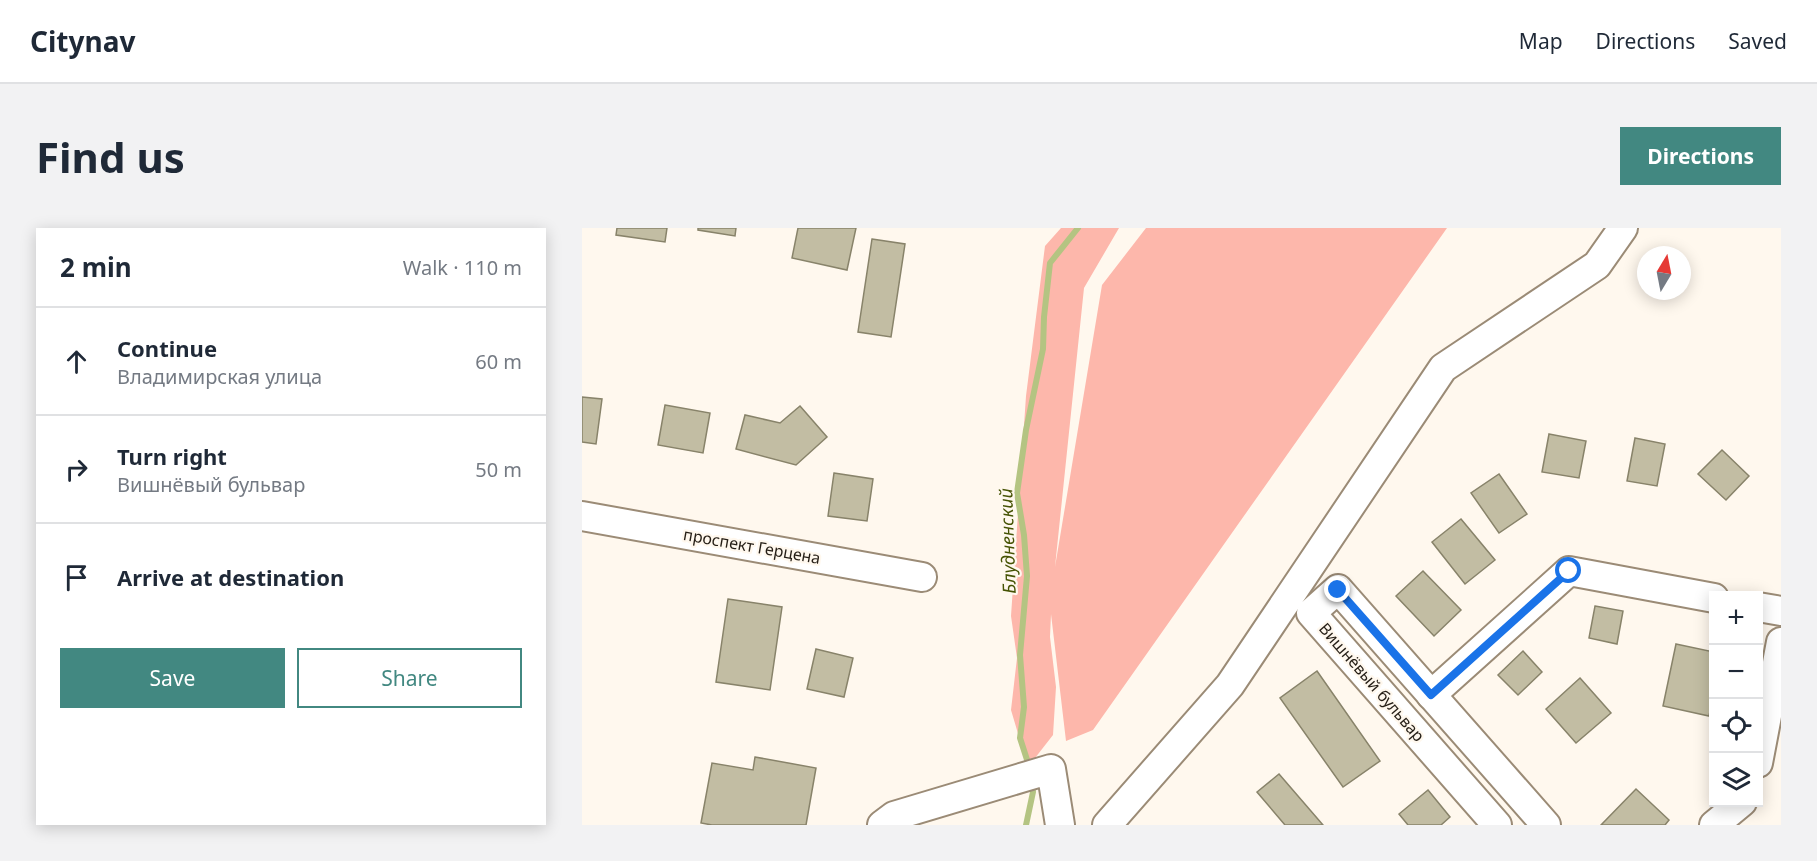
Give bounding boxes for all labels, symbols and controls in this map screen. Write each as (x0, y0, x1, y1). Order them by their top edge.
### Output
text: Citynav (30, 22, 135, 60)
text: Map (1519, 27, 1563, 55)
text: Directions (1596, 27, 1695, 55)
text: Saved (1728, 27, 1787, 55)
button: Directions (1620, 127, 1781, 185)
text: Find us (36, 128, 185, 185)
north arrow (1637, 246, 1691, 300)
text: 2 min (60, 249, 132, 285)
text: Walk · 110 m (403, 254, 522, 281)
text: Continue (117, 333, 217, 363)
icon: ahead (60, 345, 93, 378)
text: 60 m (475, 348, 522, 375)
text: Владимирская улица (117, 363, 322, 390)
text: Turn right (117, 441, 227, 471)
icon: right (60, 453, 93, 486)
text: 50 m (475, 456, 522, 483)
text: Вишнёвый бульвар (117, 471, 305, 498)
water label: Блудненский (993, 488, 1021, 594)
street label: проспект Герцена (682, 523, 822, 569)
route start (1555, 557, 1581, 583)
icon: arrive (60, 561, 93, 594)
text: Arrive at destination (117, 562, 344, 592)
route end (1324, 576, 1350, 602)
map controls (1709, 591, 1763, 807)
button: + (1709, 591, 1763, 645)
street label: Вишнёвый бульвар (1314, 618, 1430, 746)
button: − (1709, 645, 1763, 699)
button: Save (60, 648, 285, 708)
button: Share (297, 648, 522, 708)
button: locate (1709, 699, 1763, 753)
button: layers (1709, 753, 1763, 807)

